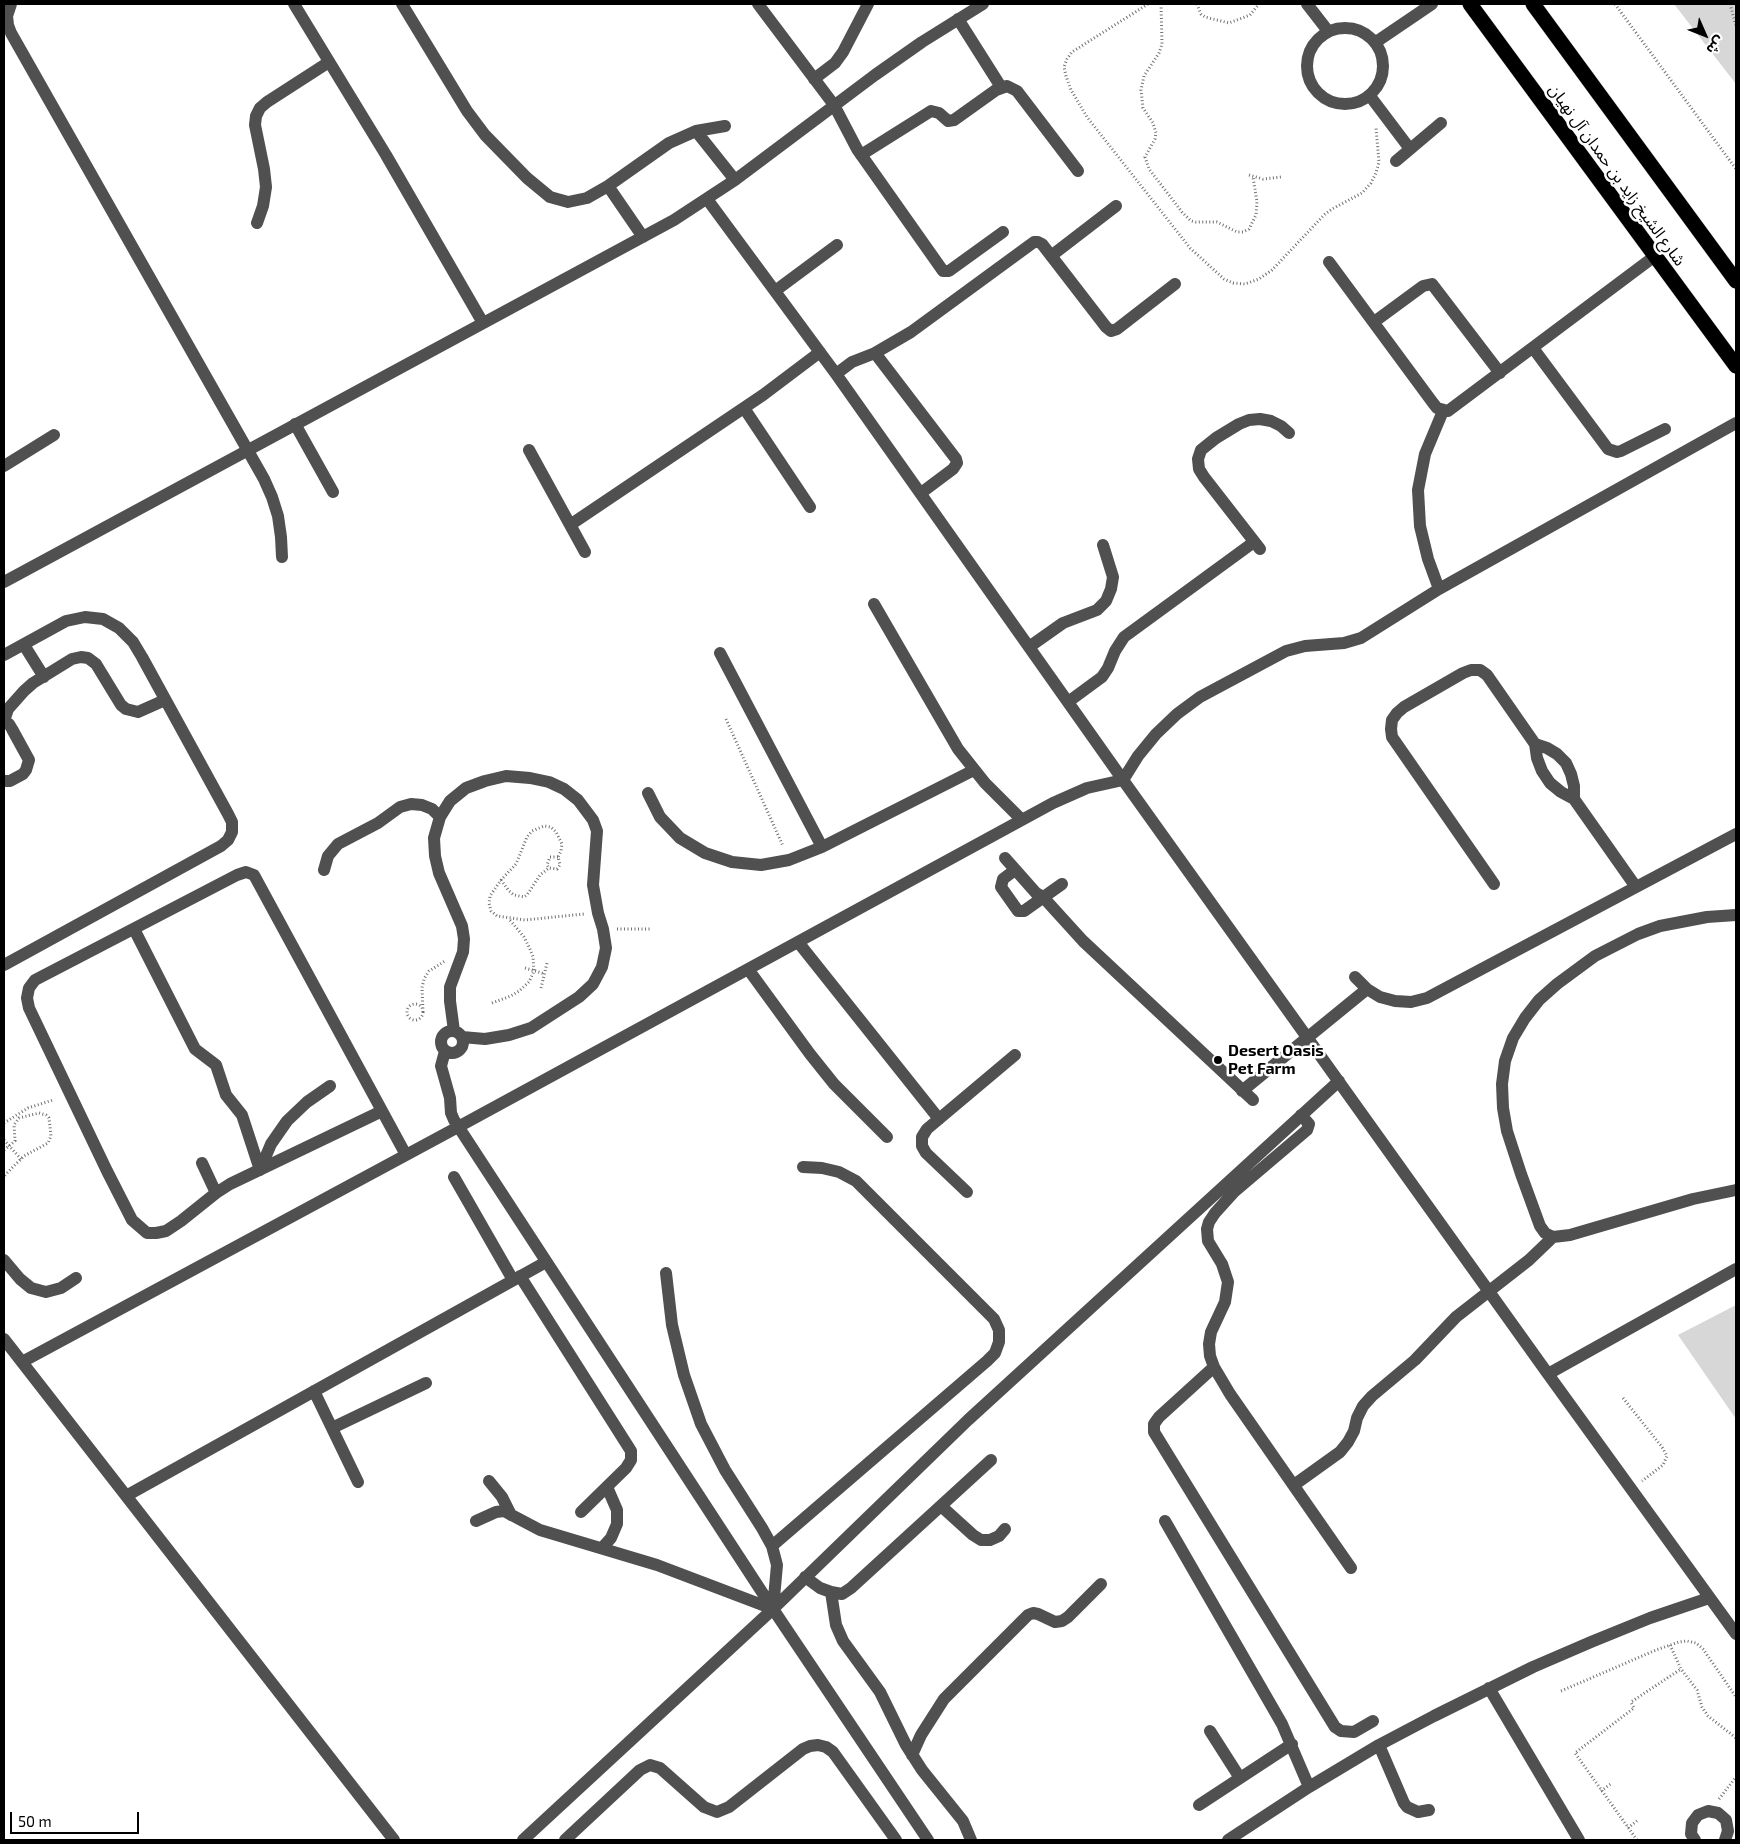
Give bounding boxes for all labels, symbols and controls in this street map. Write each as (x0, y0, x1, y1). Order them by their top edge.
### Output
north arrow (1680, 10, 1730, 60)
text: ش (1703, 33, 1729, 59)
street label: شارع الشيخ زايد بن حمدان آل نهيان (1545, 80, 1689, 270)
place label: Desert Oasis Pet Farm (1228, 1041, 1324, 1079)
marker: Desert Oasis Pet Farm (1212, 1054, 1224, 1066)
scale bar (12, 1802, 141, 1834)
text: 50 m (18, 1812, 52, 1830)

